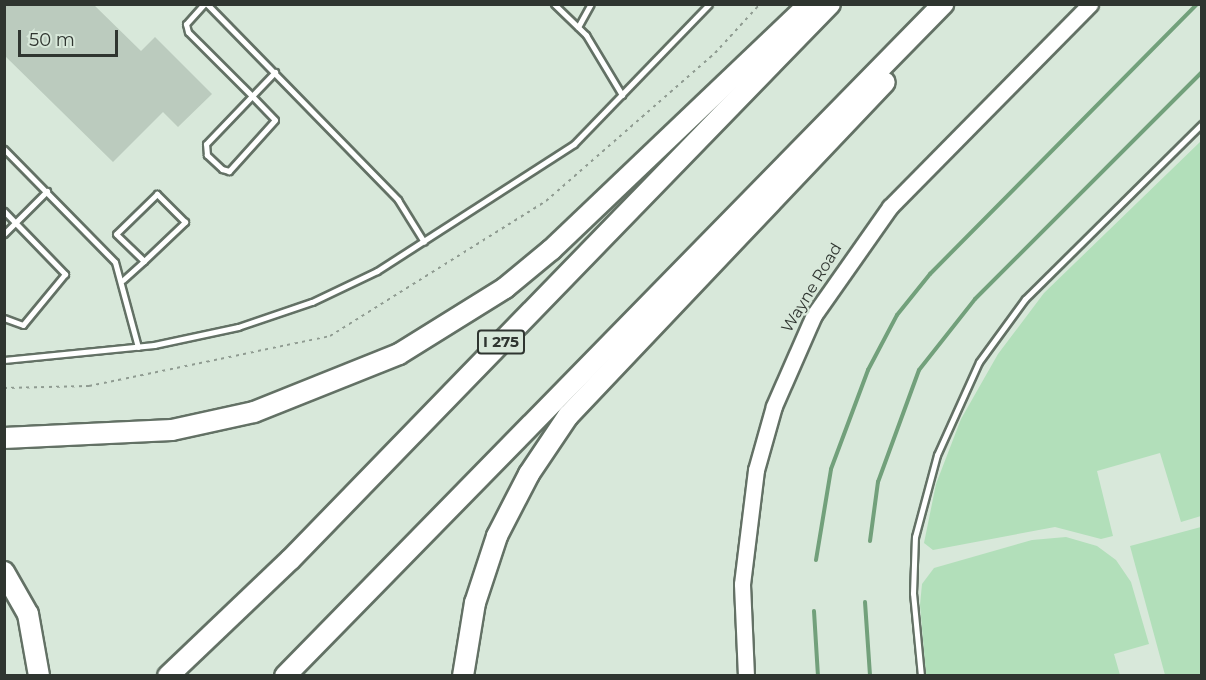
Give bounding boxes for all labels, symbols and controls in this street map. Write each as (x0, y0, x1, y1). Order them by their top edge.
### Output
scale bar (21, 18, 122, 56)
text: 50 m (29, 29, 75, 51)
street label: Wayne Road (778, 240, 846, 336)
road number: I 275 (477, 330, 525, 354)

